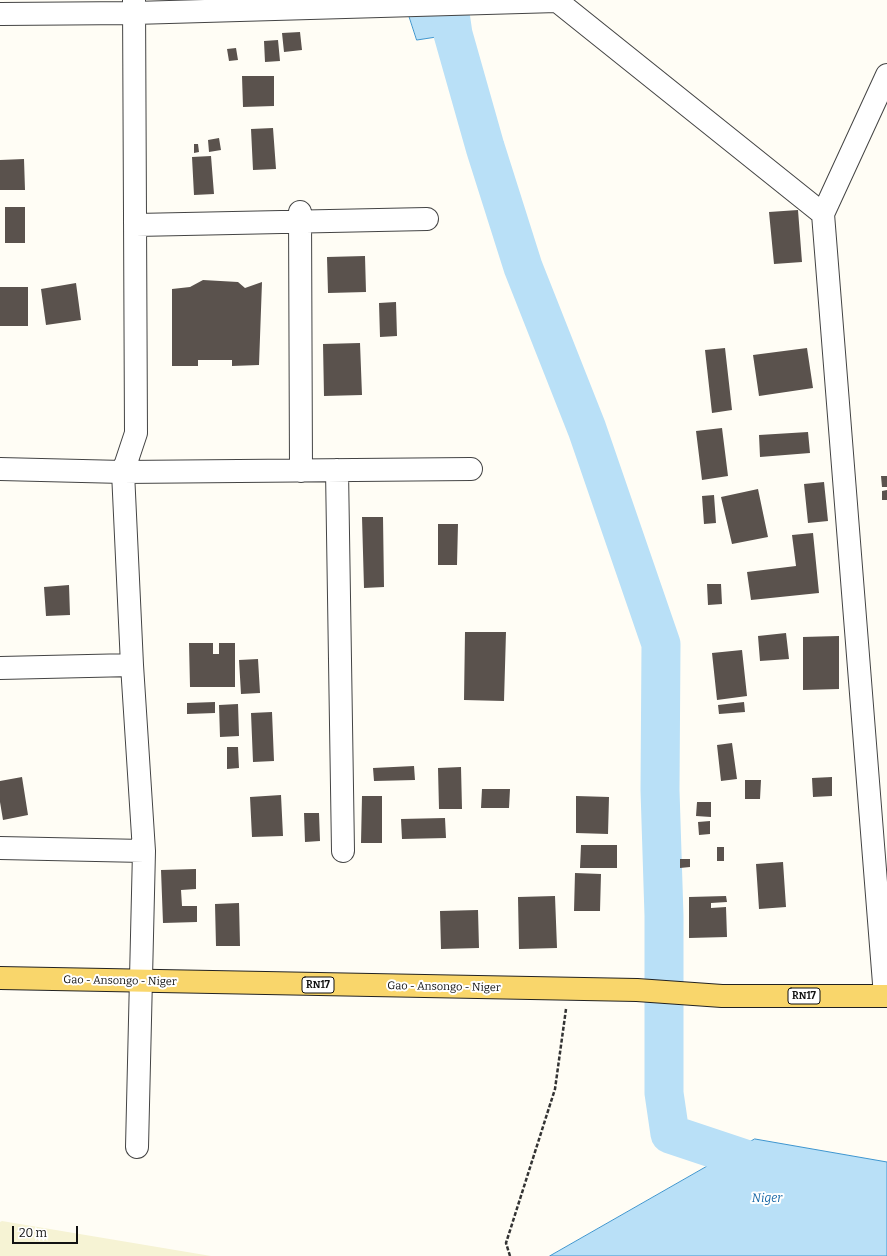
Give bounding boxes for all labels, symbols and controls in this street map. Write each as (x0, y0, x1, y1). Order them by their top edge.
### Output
street label: Gao - Ansongo - Niger (63, 973, 177, 989)
road number: RN17 (302, 977, 334, 993)
street label: Gao - Ansongo - Niger (387, 979, 501, 995)
road number: RN17 (788, 988, 820, 1004)
water label: Niger (752, 1192, 782, 1206)
scale bar (14, 1218, 80, 1244)
text: 20 m (19, 1226, 47, 1240)

